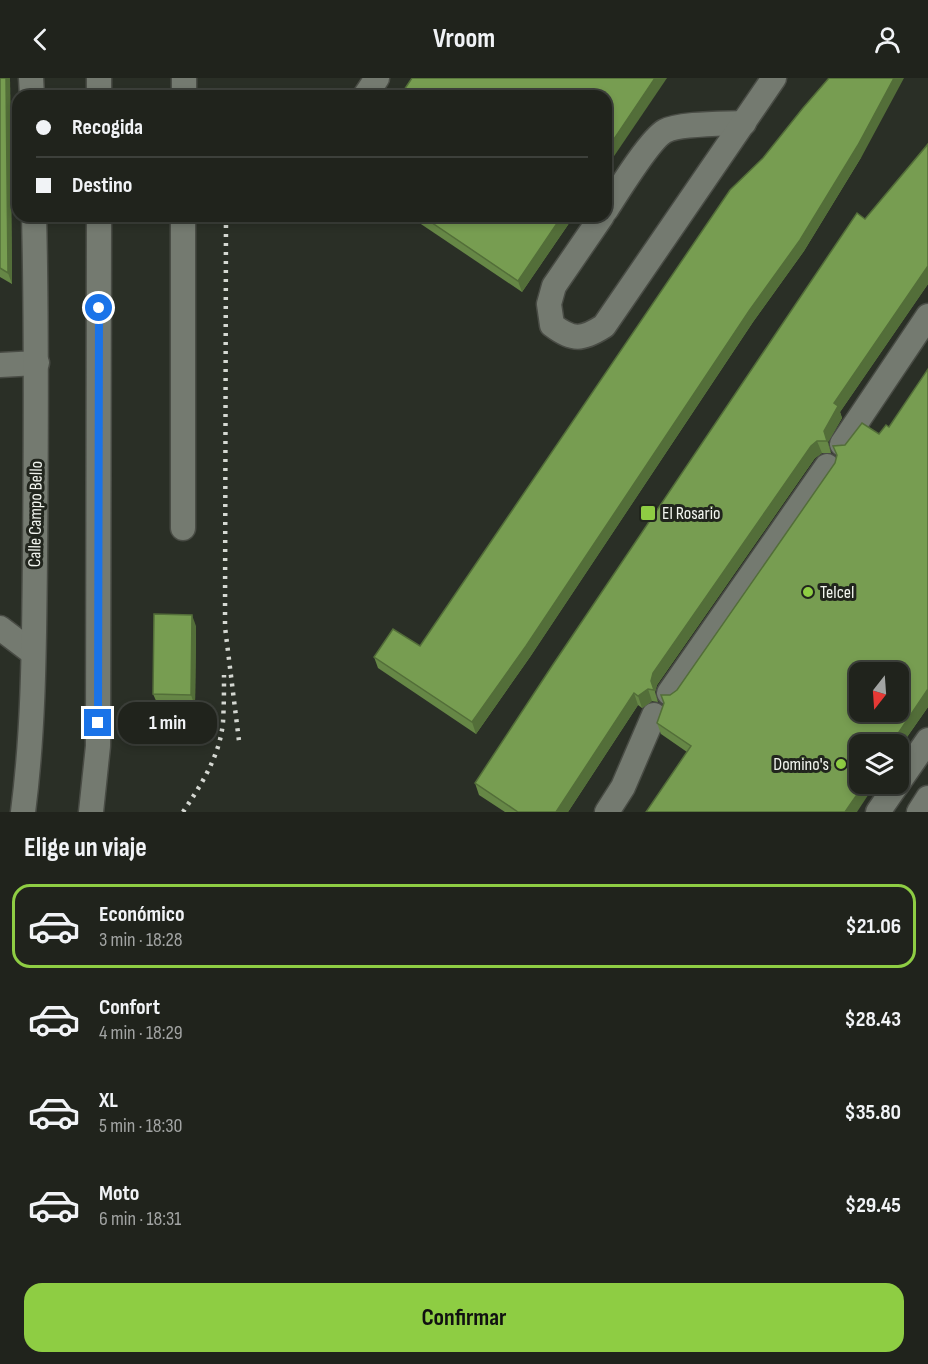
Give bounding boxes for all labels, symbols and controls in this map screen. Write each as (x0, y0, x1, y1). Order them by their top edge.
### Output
icon: back (24, 23, 57, 56)
text: Vroom (433, 23, 495, 55)
icon: person (871, 23, 904, 56)
text: Recogida (72, 114, 143, 141)
text: Destino (72, 172, 132, 199)
route start (85, 294, 112, 321)
street label: Calle Campo Bello (24, 461, 47, 567)
place label: El Rosario (662, 503, 721, 524)
marker: El Rosario (639, 504, 657, 522)
place label: Telcel (820, 582, 854, 603)
marker: Telcel (801, 585, 815, 599)
north arrow (849, 662, 909, 722)
map controls (849, 662, 909, 794)
callout: 1 min (119, 702, 218, 744)
route end (84, 709, 111, 736)
text: 1 min (149, 711, 186, 735)
button: layers (849, 734, 909, 794)
place label: Domino's (773, 754, 829, 775)
marker: Domino's (834, 757, 848, 771)
text: Elige un viaje (24, 832, 147, 864)
icon: car (27, 899, 81, 953)
text: Económico (99, 901, 185, 928)
text: $21.06 (846, 913, 901, 940)
text: 3 min · 18:28 (99, 928, 183, 952)
icon: car (27, 992, 81, 1046)
text: Confort (99, 994, 160, 1021)
text: $28.43 (845, 1006, 901, 1033)
text: 4 min · 18:29 (99, 1021, 183, 1045)
icon: car (27, 1085, 81, 1139)
text: XL (99, 1087, 118, 1114)
text: $35.80 (844, 1099, 901, 1126)
text: 5 min · 18:30 (99, 1114, 183, 1138)
icon: car (27, 1178, 81, 1232)
text: Moto (99, 1180, 139, 1207)
text: $29.45 (845, 1192, 901, 1219)
text: 6 min · 18:31 (99, 1207, 181, 1231)
button: Confirmar (24, 1283, 904, 1352)

